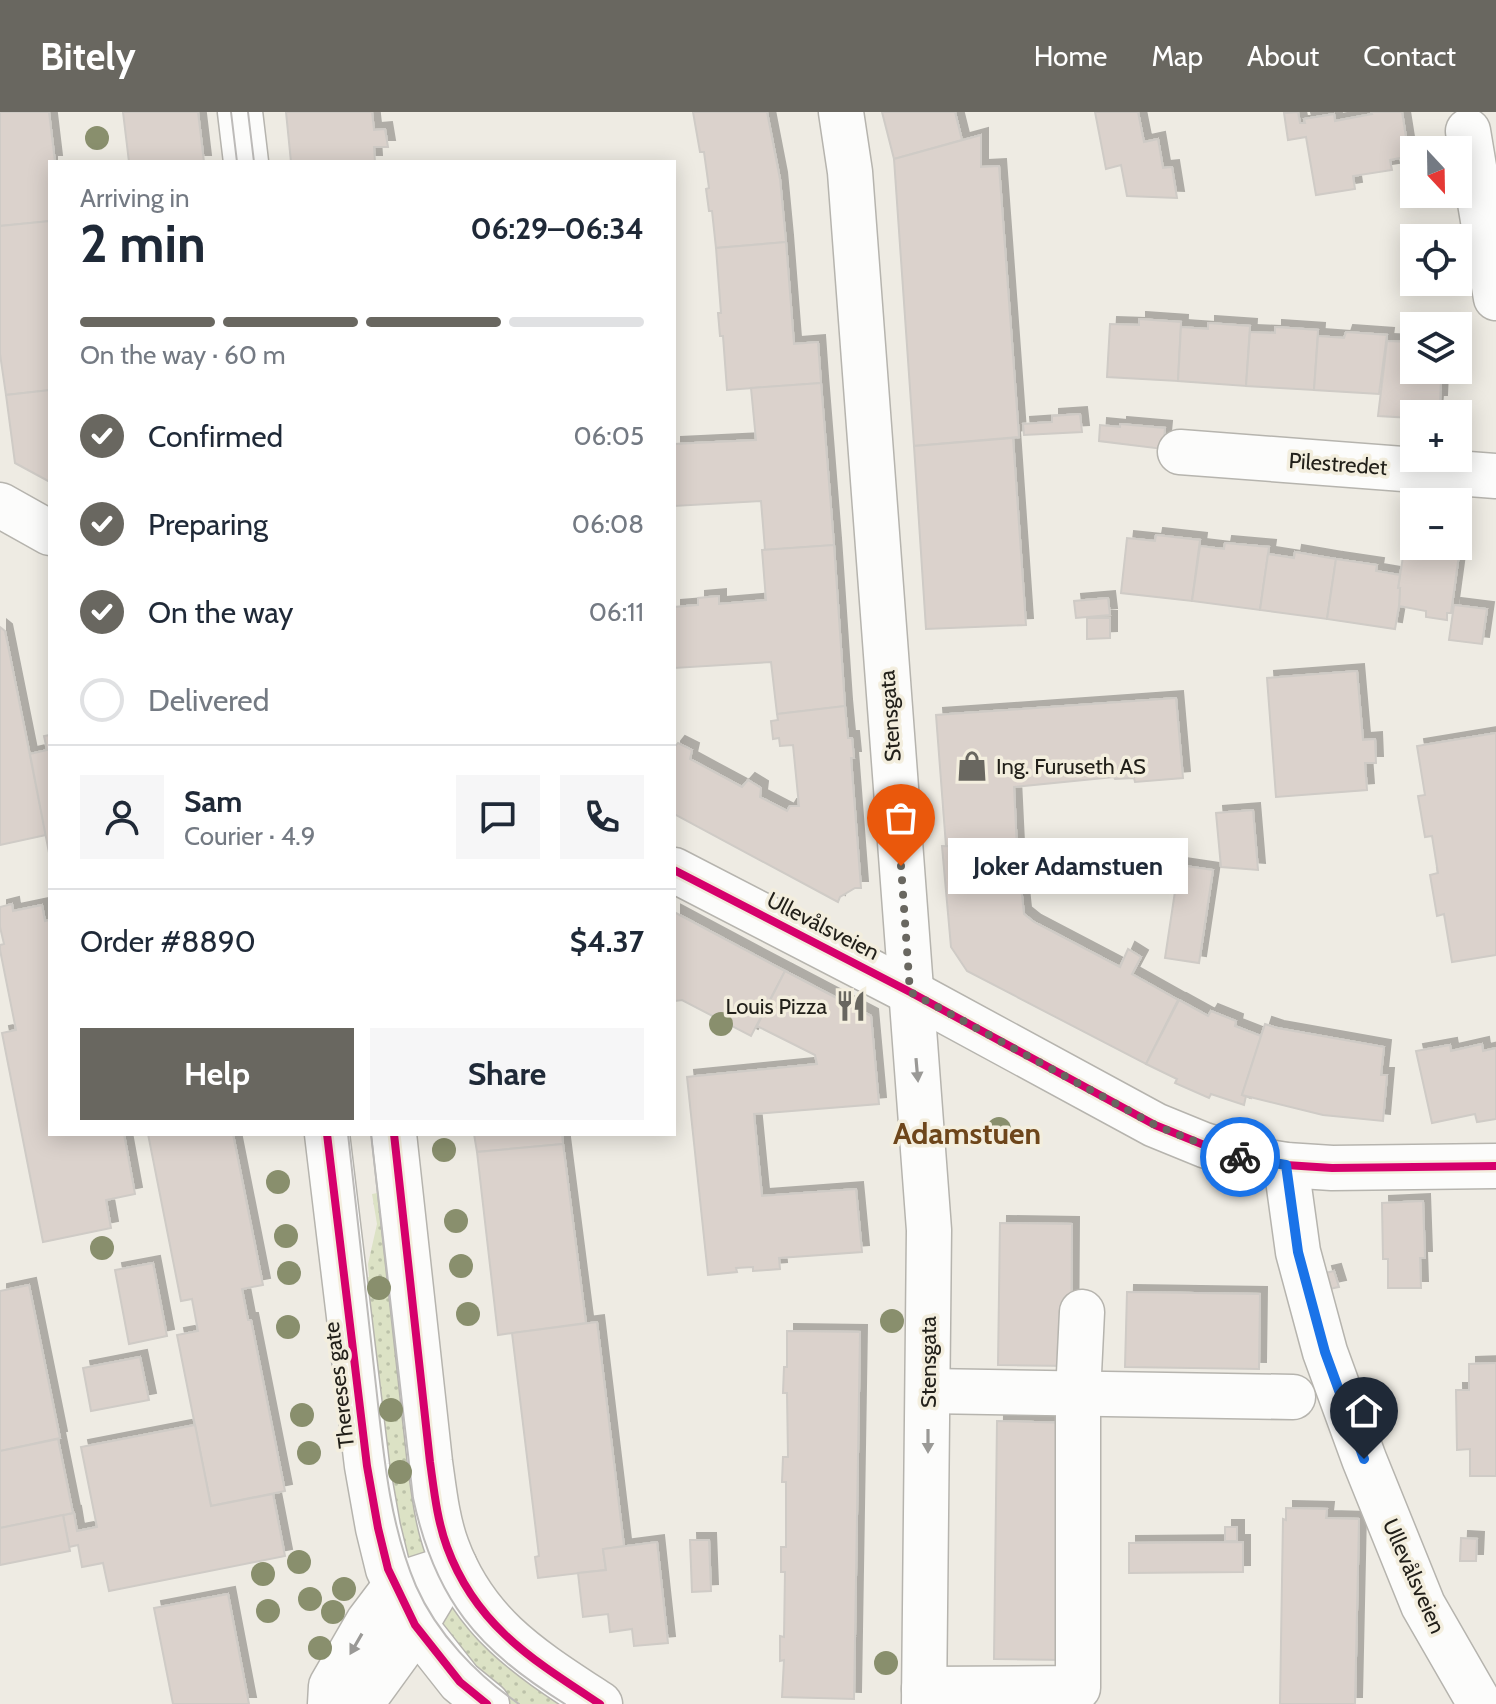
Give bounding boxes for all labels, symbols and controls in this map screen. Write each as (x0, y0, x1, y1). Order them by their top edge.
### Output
text: Bitely (40, 33, 136, 80)
text: Home (1034, 39, 1107, 73)
text: Map (1151, 39, 1203, 73)
text: About (1247, 39, 1319, 73)
text: Contact (1363, 39, 1456, 73)
north arrow (1400, 136, 1472, 208)
map controls (1400, 136, 1472, 560)
text: Arriving in (80, 182, 190, 214)
text: 06:29–06:34 (470, 210, 644, 247)
text: 2 min (80, 212, 206, 275)
button: locate (1400, 224, 1472, 296)
button: layers (1400, 312, 1472, 384)
text: On the way · 60 m (80, 339, 286, 371)
button: + (1400, 400, 1472, 472)
icon: check (80, 414, 124, 458)
text: Confirmed (148, 418, 283, 455)
text: 06:05 (573, 420, 644, 452)
street label: Pilestredet (1288, 447, 1389, 481)
button: − (1400, 488, 1472, 560)
icon: check (80, 502, 124, 546)
text: Preparing (148, 506, 268, 543)
text: 06:08 (572, 508, 644, 540)
icon: check (80, 590, 124, 634)
text: On the way (148, 594, 293, 631)
text: 06:11 (589, 596, 644, 628)
street label: Stensgata (873, 669, 907, 763)
text: Delivered (148, 682, 269, 719)
shop icon: Ing. Furuseth AS (955, 749, 989, 783)
place label: Ing. Furuseth AS (996, 753, 1146, 780)
button: person (80, 775, 164, 859)
button: chat (456, 775, 540, 859)
button: phone (560, 775, 644, 859)
text: Sam (184, 783, 242, 820)
pin (867, 784, 935, 866)
icon: bag (879, 796, 923, 840)
text: Courier · 4.9 (184, 820, 316, 852)
callout: Joker Adamstuen (949, 838, 1189, 894)
text: Joker Adamstuen (973, 850, 1163, 882)
street label: Ullevålsveien (762, 886, 884, 966)
text: Order #8890 (80, 923, 256, 960)
text: $4.37 (570, 923, 644, 960)
restaurant icon: Louis Pizza (834, 989, 868, 1023)
place label: Louis Pizza (725, 993, 827, 1020)
button: Help (80, 1028, 354, 1120)
button: Share (370, 1028, 644, 1120)
one-way arrow (911, 1058, 924, 1083)
district label: Adamstuen (893, 1115, 1041, 1152)
courier (1200, 1117, 1280, 1197)
icon: bike (1218, 1135, 1262, 1179)
street label: Stensgata (915, 1316, 942, 1408)
street label: Thereses gate (318, 1320, 360, 1450)
pin (1330, 1377, 1398, 1459)
icon: home (1342, 1389, 1386, 1433)
one-way arrow (922, 1429, 934, 1454)
street label: Ullevålsveien (1377, 1514, 1451, 1638)
one-way arrow (349, 1633, 363, 1655)

